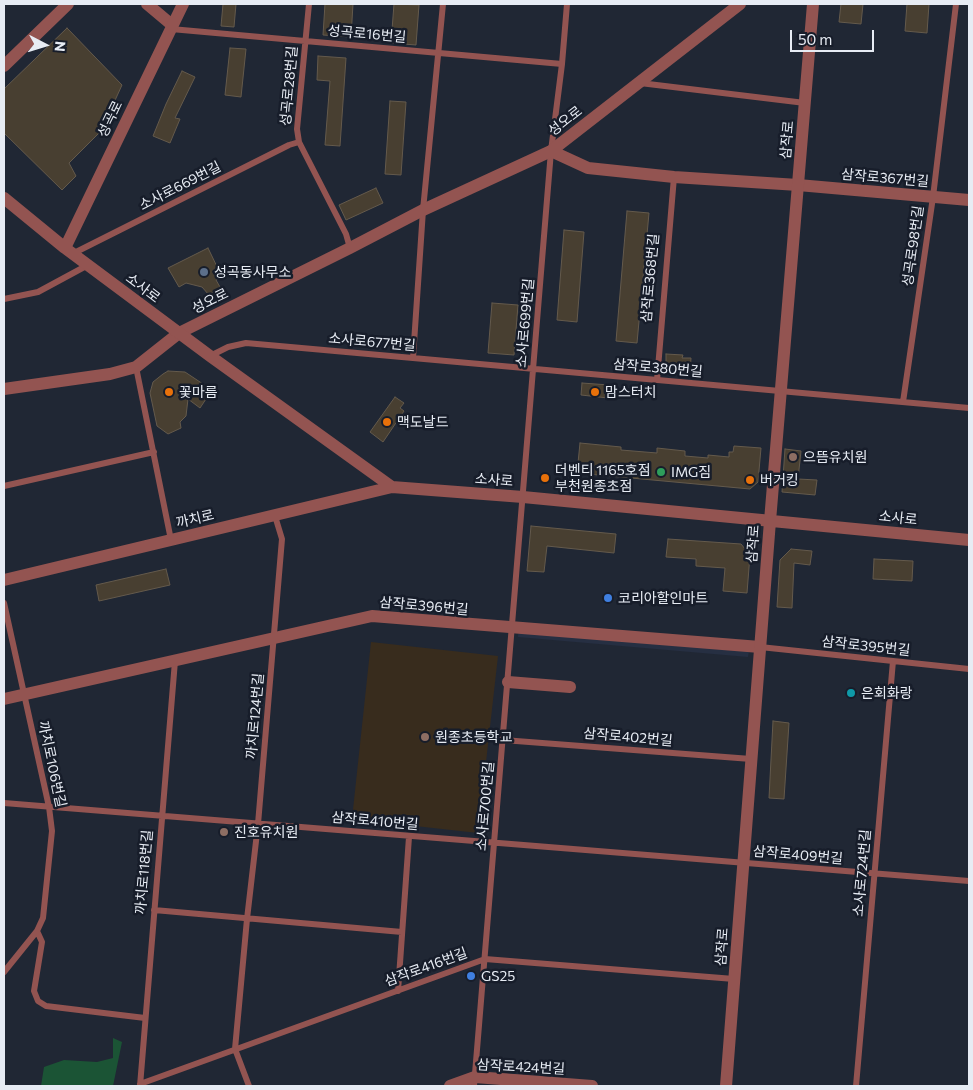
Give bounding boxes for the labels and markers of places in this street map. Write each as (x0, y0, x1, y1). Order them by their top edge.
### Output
place label: 성곡동사무소 (214, 264, 291, 280)
marker: 성곡동사무소 (198, 266, 210, 278)
place label: 꽃마름 (179, 384, 218, 400)
place label: 맘스터치 (605, 384, 657, 400)
marker: 꽃마름 (163, 386, 175, 398)
marker: 맘스터치 (589, 386, 601, 398)
place label: 맥도날드 (397, 414, 449, 430)
marker: 맥도날드 (381, 416, 393, 428)
place label: 으뜸유치원 (803, 449, 867, 465)
marker: 으뜸유치원 (787, 451, 799, 463)
place label: 더벤티 1165호점 부천원종초점 (555, 462, 651, 494)
place label: IMG짐 (671, 464, 711, 480)
marker: IMG짐 (655, 466, 667, 478)
marker: 더벤티 1165호점 부천원종초점 (539, 472, 551, 484)
place label: 버거킹 (760, 472, 799, 488)
marker: 버거킹 (744, 474, 756, 486)
place label: 코리아할인마트 (618, 590, 708, 606)
marker: 코리아할인마트 (602, 592, 614, 604)
place label: 은회화랑 (861, 685, 913, 701)
marker: 은회화랑 (845, 687, 857, 699)
place label: 원종초등학교 (435, 729, 512, 745)
marker: 원종초등학교 (419, 731, 431, 743)
place label: 진호유치원 (234, 824, 298, 840)
marker: 진호유치원 (218, 826, 230, 838)
place label: GS25 (481, 968, 515, 984)
marker: GS25 (465, 970, 477, 982)

